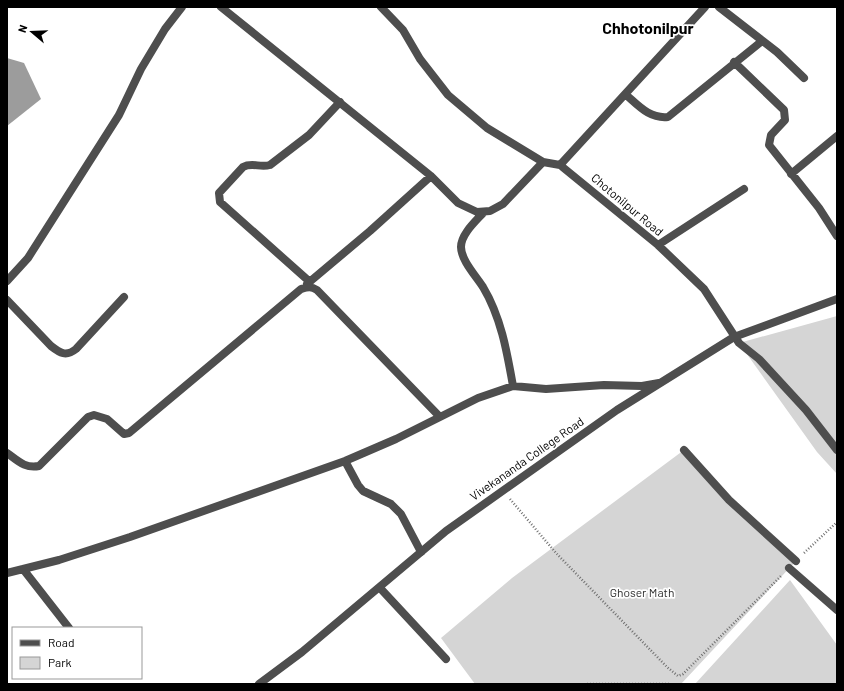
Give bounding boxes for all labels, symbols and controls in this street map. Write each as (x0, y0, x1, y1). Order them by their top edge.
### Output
north arrow (12, 12, 52, 52)
district label: Chhotonilpur (602, 18, 694, 37)
text: N (15, 23, 29, 34)
street label: Chotonilpur Road (589, 170, 666, 238)
street label: Vivekananda College Road (467, 414, 586, 503)
park label: Ghoser Math (610, 585, 674, 599)
legend (12, 627, 142, 679)
text: Road (48, 635, 75, 649)
text: Park (48, 655, 72, 669)

